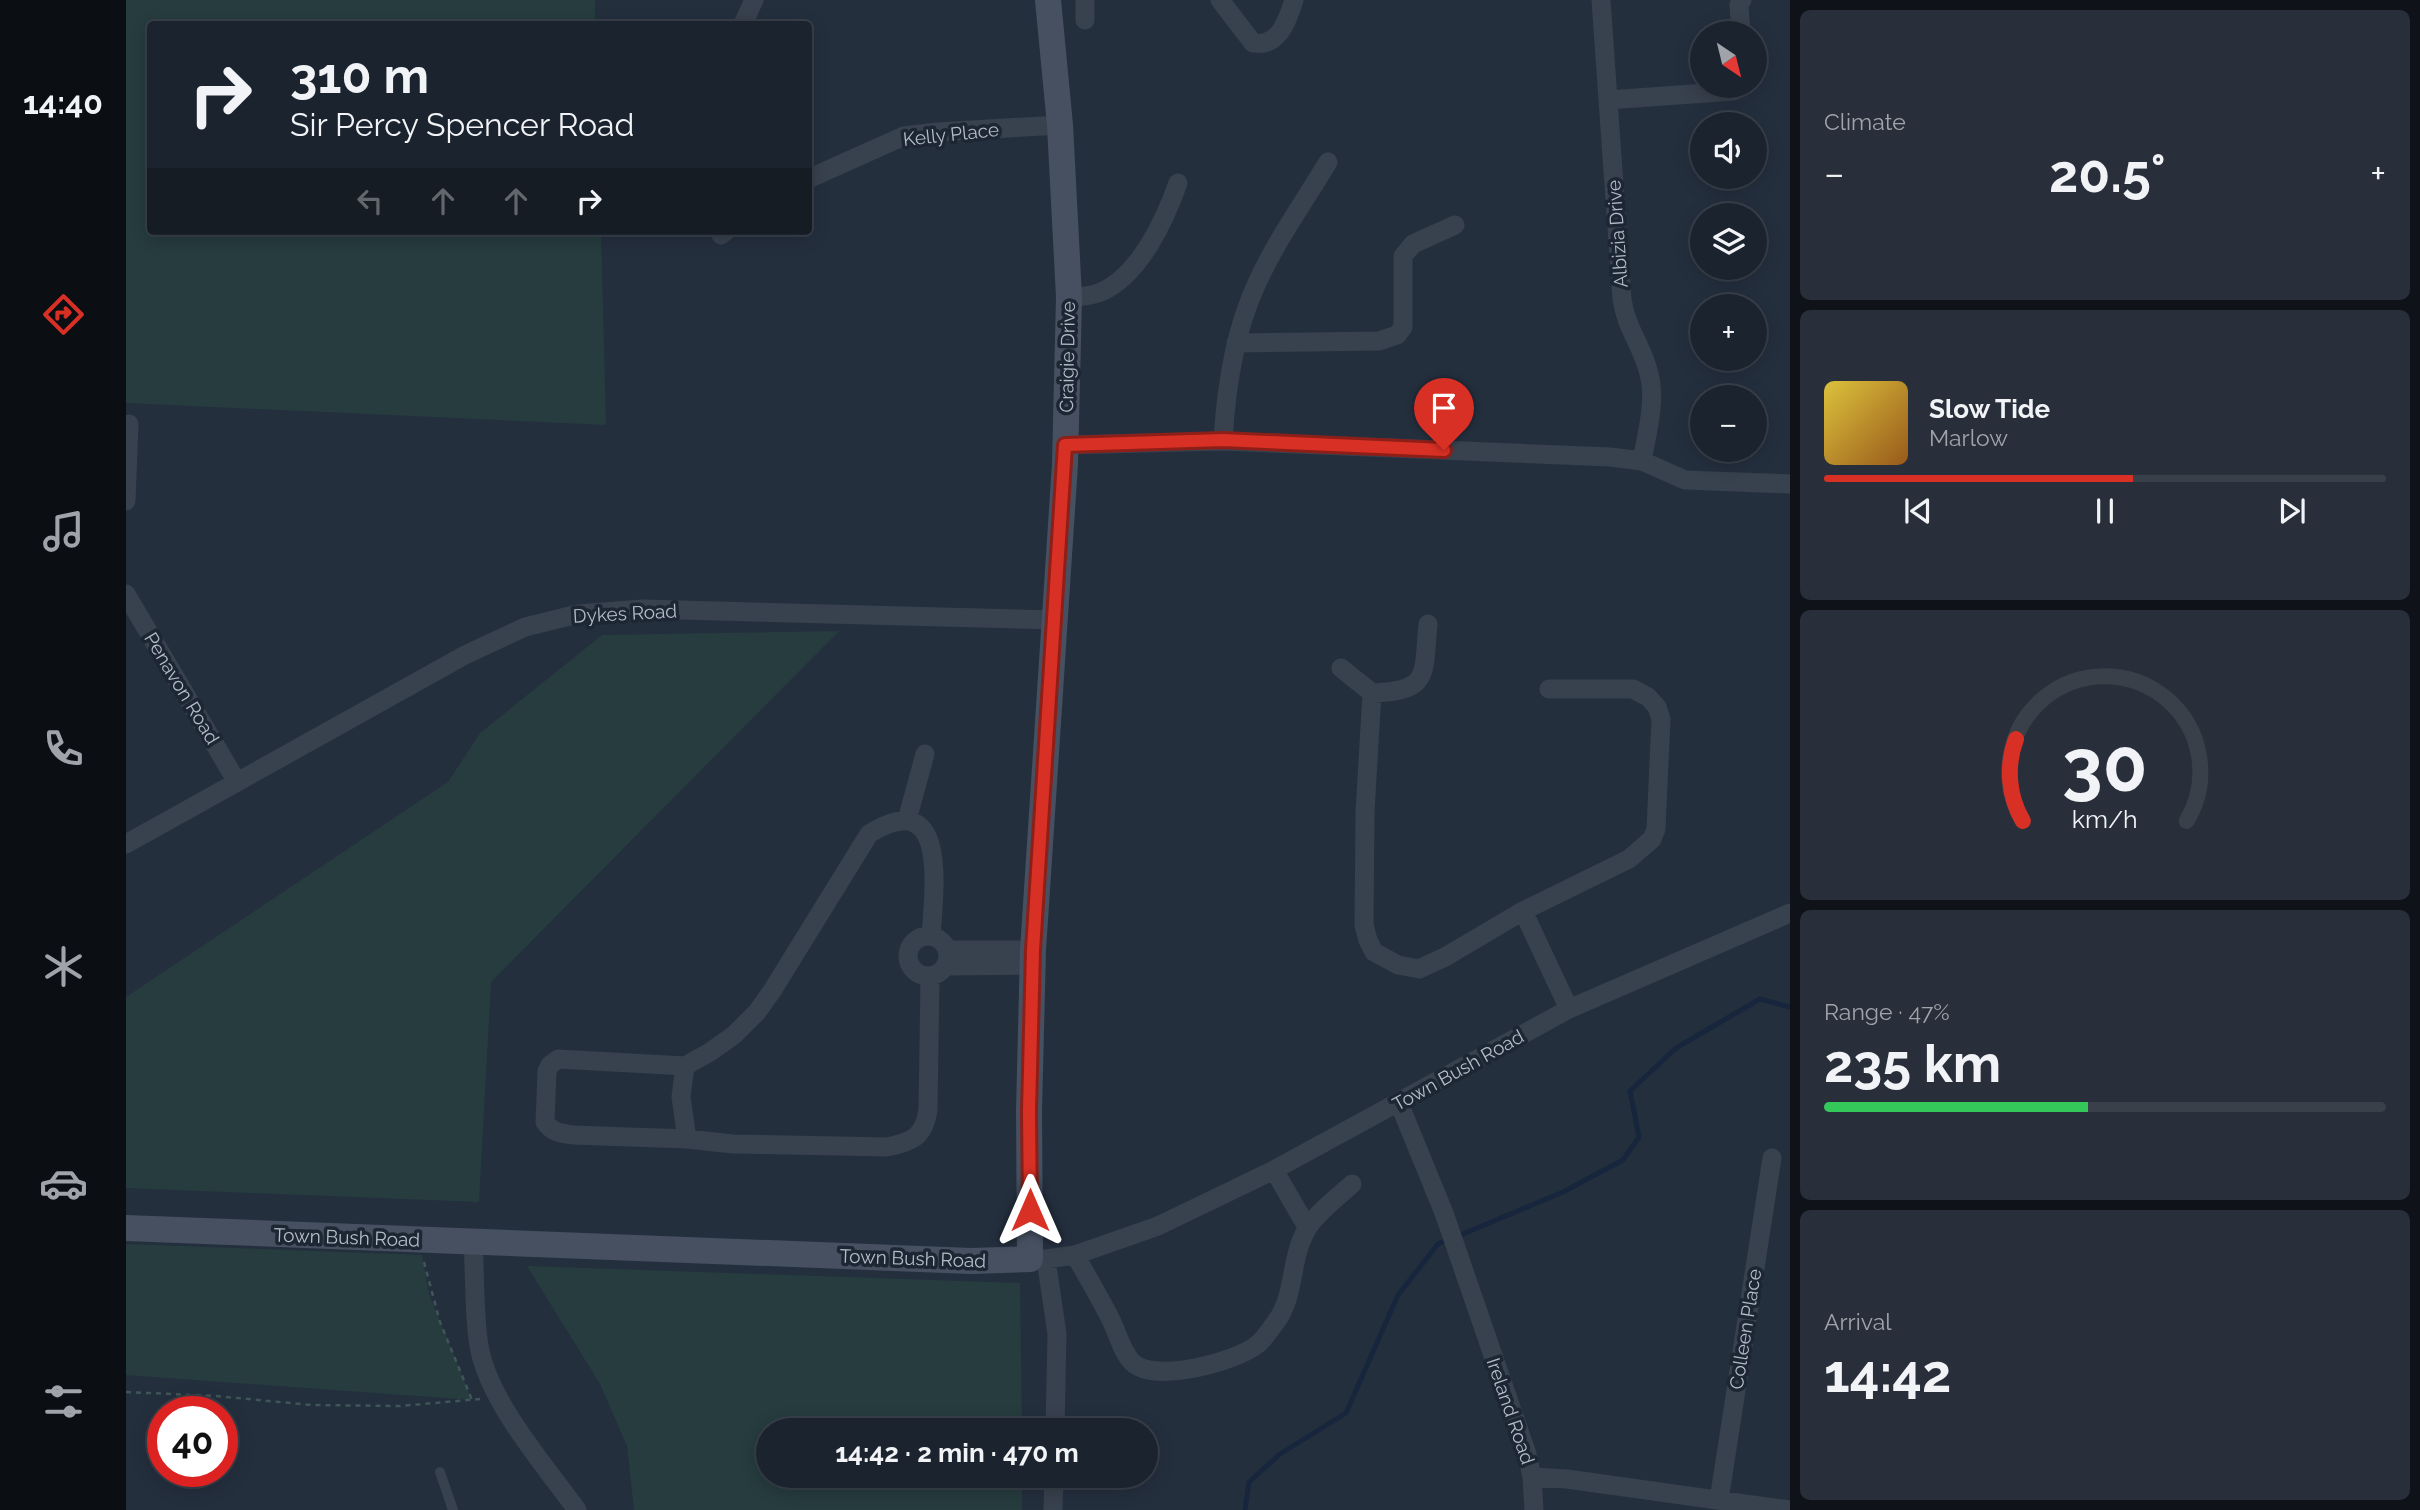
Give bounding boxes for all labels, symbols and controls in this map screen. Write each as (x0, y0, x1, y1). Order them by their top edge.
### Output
north arrow (1690, 21, 1768, 98)
map controls (1690, 21, 1767, 462)
text: 310 m (290, 47, 429, 104)
icon: right (175, 49, 266, 140)
text: 14:40 (23, 84, 103, 121)
text: Sir Percy Spencer Road (290, 106, 634, 143)
text: Climate (1824, 108, 1906, 135)
button: sound (1690, 112, 1767, 189)
street label: Kelly Place (902, 118, 1000, 150)
text: 20.5° (2049, 143, 2166, 204)
text: − (1824, 151, 1844, 196)
text: + (2370, 151, 2386, 196)
street label: Albizia Drive (1602, 179, 1632, 289)
icon: left (351, 182, 389, 220)
icon: ahead (424, 182, 462, 220)
icon: ahead (497, 182, 535, 220)
icon: right (570, 182, 608, 220)
button: layers (1690, 203, 1767, 280)
icon: directions (39, 290, 88, 339)
button: + (1690, 294, 1767, 371)
street label: Craigie Drive (1055, 301, 1079, 413)
pin (1414, 378, 1474, 450)
button: − (1690, 385, 1767, 462)
icon: arrive (1425, 389, 1463, 427)
text: Slow Tide (1929, 394, 2050, 424)
text: Marlow (1929, 424, 2008, 451)
icon: previous (1899, 492, 1937, 530)
icon: pause (2086, 492, 2124, 530)
icon: next (2273, 492, 2311, 530)
icon: music (39, 507, 88, 556)
street label: Dykes Road (572, 599, 678, 627)
street label: Penavon Road (140, 628, 224, 748)
text: 30 (2062, 723, 2148, 808)
icon: phone (39, 724, 88, 773)
text: km/h (2072, 804, 2138, 834)
icon: climate (39, 942, 88, 991)
text: Range · 47% (1824, 998, 1950, 1025)
street label: Town Bush Road (1389, 1025, 1527, 1115)
text: 235 km (1824, 1033, 2001, 1094)
icon: car (39, 1159, 88, 1208)
position arrow (993, 1173, 1067, 1247)
street label: Town Bush Road (273, 1223, 421, 1251)
street label: Town Bush Road (839, 1244, 987, 1272)
street label: Colleen Place (1725, 1267, 1765, 1391)
text: Arrival (1824, 1308, 1891, 1335)
text: 14:42 (1824, 1343, 1951, 1404)
street label: Ireland Road (1483, 1355, 1539, 1467)
icon: filters (39, 1377, 88, 1426)
speed limit sign: 40 (147, 1396, 238, 1487)
text: 14:42 · 2 min · 470 m (835, 1438, 1079, 1468)

